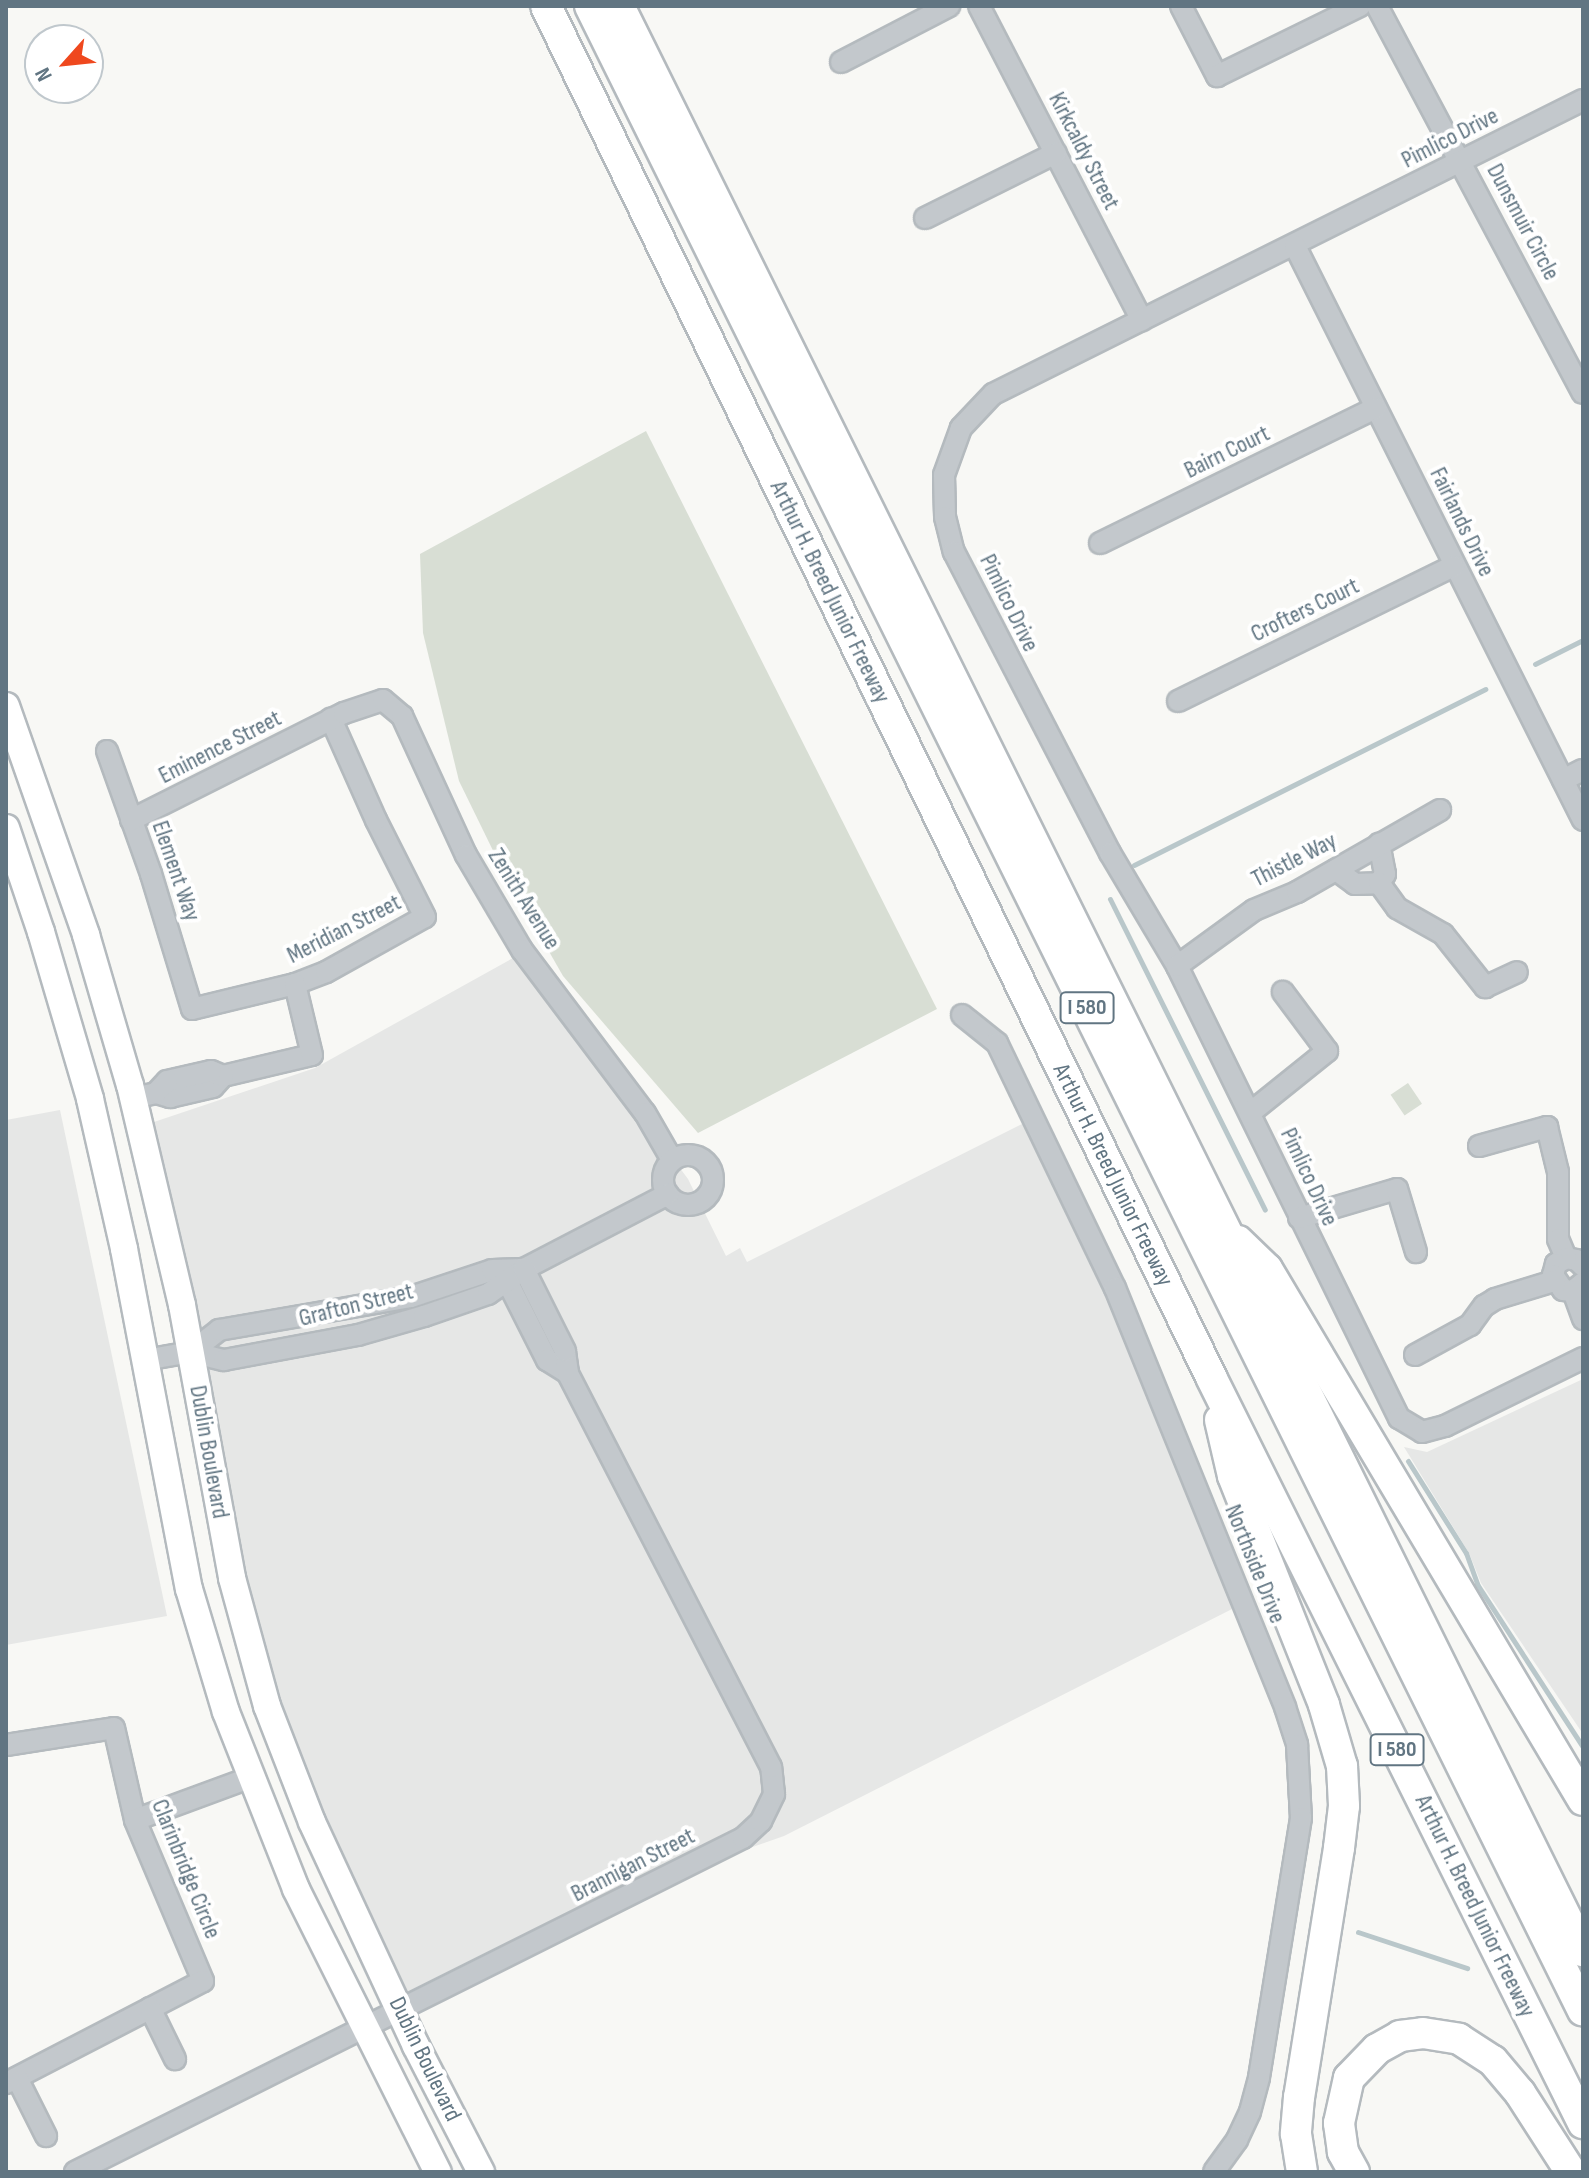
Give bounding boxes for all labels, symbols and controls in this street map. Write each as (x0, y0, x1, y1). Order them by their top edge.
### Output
north arrow (24, 24, 104, 104)
text: N (29, 63, 59, 86)
street label: Kirkcaldy Street (1042, 88, 1126, 214)
street label: Pimlico Drive (1397, 101, 1503, 175)
street label: Dunsmuir Circle (1480, 159, 1566, 285)
street label: Bairn Court (1180, 419, 1274, 485)
street label: Fairlands Drive (1423, 463, 1501, 581)
street label: Arthur H. Breed Junior Freeway (764, 476, 896, 708)
street label: Pimlico Drive (973, 550, 1045, 656)
street label: Crofters Court (1246, 572, 1364, 648)
street label: Eminence Street (154, 704, 286, 790)
street label: Element Way (145, 817, 207, 925)
street label: Thistle Way (1247, 826, 1341, 894)
street label: Zenith Avenue (482, 843, 566, 955)
street label: Meridian Street (282, 888, 406, 970)
road number: I 580 (1059, 990, 1115, 1026)
street label: Arthur H. Breed Junior Freeway (1047, 1059, 1179, 1291)
street label: Pimlico Drive (1274, 1124, 1344, 1230)
street label: Grafton Street (296, 1277, 416, 1333)
street label: Dublin Boulevard (183, 1383, 235, 1521)
street label: Northside Drive (1218, 1500, 1292, 1628)
road number: I 580 (1369, 1732, 1425, 1768)
street label: Arthur H. Breed Junior Freeway (1409, 1790, 1541, 2022)
street label: Clarinbridge Circle (145, 1795, 227, 1943)
street label: Brannigan Street (566, 1822, 700, 1908)
street label: Dublin Boulevard (383, 1992, 467, 2126)

